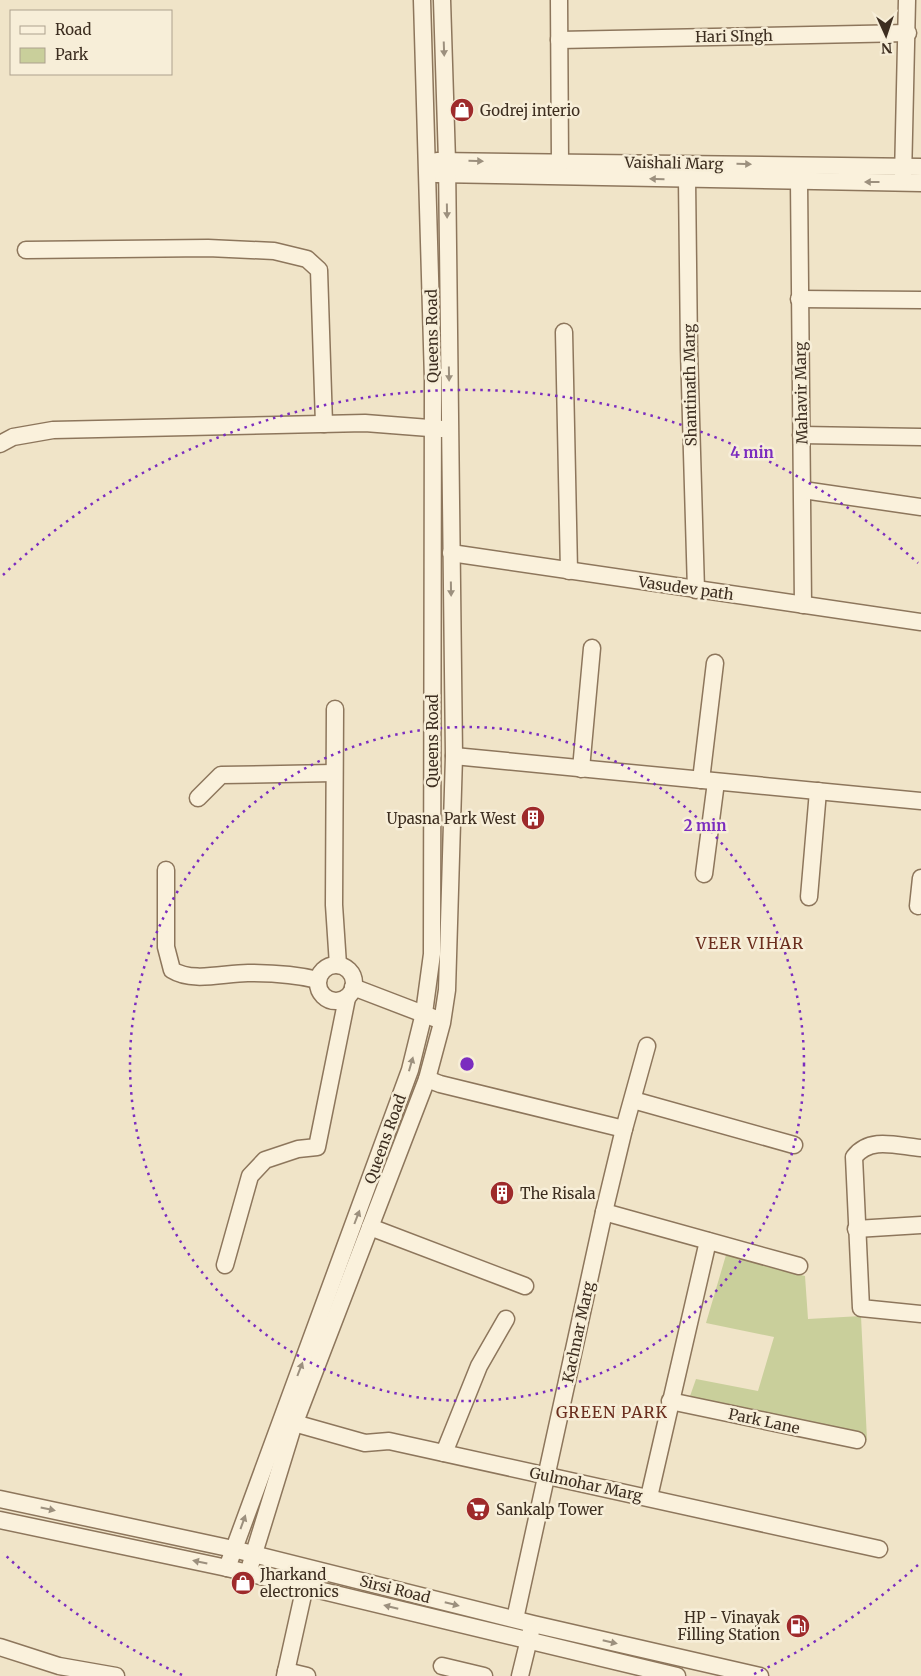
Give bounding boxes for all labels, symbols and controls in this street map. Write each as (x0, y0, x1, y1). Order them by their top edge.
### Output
legend (10, 10, 172, 75)
north arrow (861, 10, 911, 60)
text: Road (55, 20, 91, 39)
street label: Hari SIngh (695, 26, 773, 46)
text: N (881, 39, 893, 57)
one-way arrow (440, 41, 448, 57)
text: Park (55, 45, 89, 64)
shop icon: Godrej interio (449, 97, 475, 123)
place label: Godrej interio (480, 101, 580, 120)
street label: Vaishali Marg (623, 153, 724, 173)
one-way arrow (468, 157, 484, 165)
one-way arrow (736, 161, 752, 169)
one-way arrow (649, 174, 665, 182)
one-way arrow (864, 178, 880, 186)
one-way arrow (443, 203, 451, 219)
street label: Queens Road (422, 289, 442, 383)
street label: Shantinath Marg (679, 323, 701, 447)
street label: Mahavir Marg (791, 341, 811, 445)
one-way arrow (445, 366, 453, 382)
text: 4 min (730, 443, 774, 462)
street label: Vasudev path (636, 572, 735, 604)
one-way arrow (448, 581, 456, 597)
street label: Queens Road (423, 694, 442, 788)
building icon: Upasna Park West (520, 805, 546, 831)
place label: Upasna Park West (386, 809, 516, 828)
text: 2 min (684, 816, 726, 835)
district label: VEER VIHAR (695, 933, 804, 953)
centre of rings (458, 1055, 476, 1073)
one-way arrow (407, 1056, 415, 1071)
street label: Queens Road (360, 1092, 410, 1186)
building icon: The Risala (489, 1180, 515, 1206)
place label: The Risala (520, 1184, 596, 1203)
one-way arrow (353, 1209, 361, 1224)
street label: Kachnar Marg (558, 1280, 598, 1384)
one-way arrow (297, 1362, 304, 1377)
district label: GREEN PARK (556, 1402, 668, 1422)
street label: Park Lane (727, 1404, 802, 1438)
street label: Gulmohar Marg (528, 1463, 644, 1505)
supermarket icon: Sankalp Tower (465, 1496, 491, 1522)
place label: Sankalp Tower (496, 1500, 604, 1519)
one-way arrow (40, 1506, 56, 1514)
one-way arrow (240, 1514, 247, 1529)
one-way arrow (193, 1558, 208, 1566)
place label: Jharkand electronics (259, 1565, 339, 1601)
shop icon: Jharkand electronics (230, 1570, 256, 1596)
street label: Sirsi Road (358, 1571, 432, 1607)
one-way arrow (445, 1600, 460, 1608)
one-way arrow (384, 1603, 399, 1611)
place label: HP - Vinayak Filling Station (678, 1608, 780, 1644)
fuel station icon: HP - Vinayak Filling Station (785, 1613, 811, 1639)
one-way arrow (603, 1638, 618, 1646)

